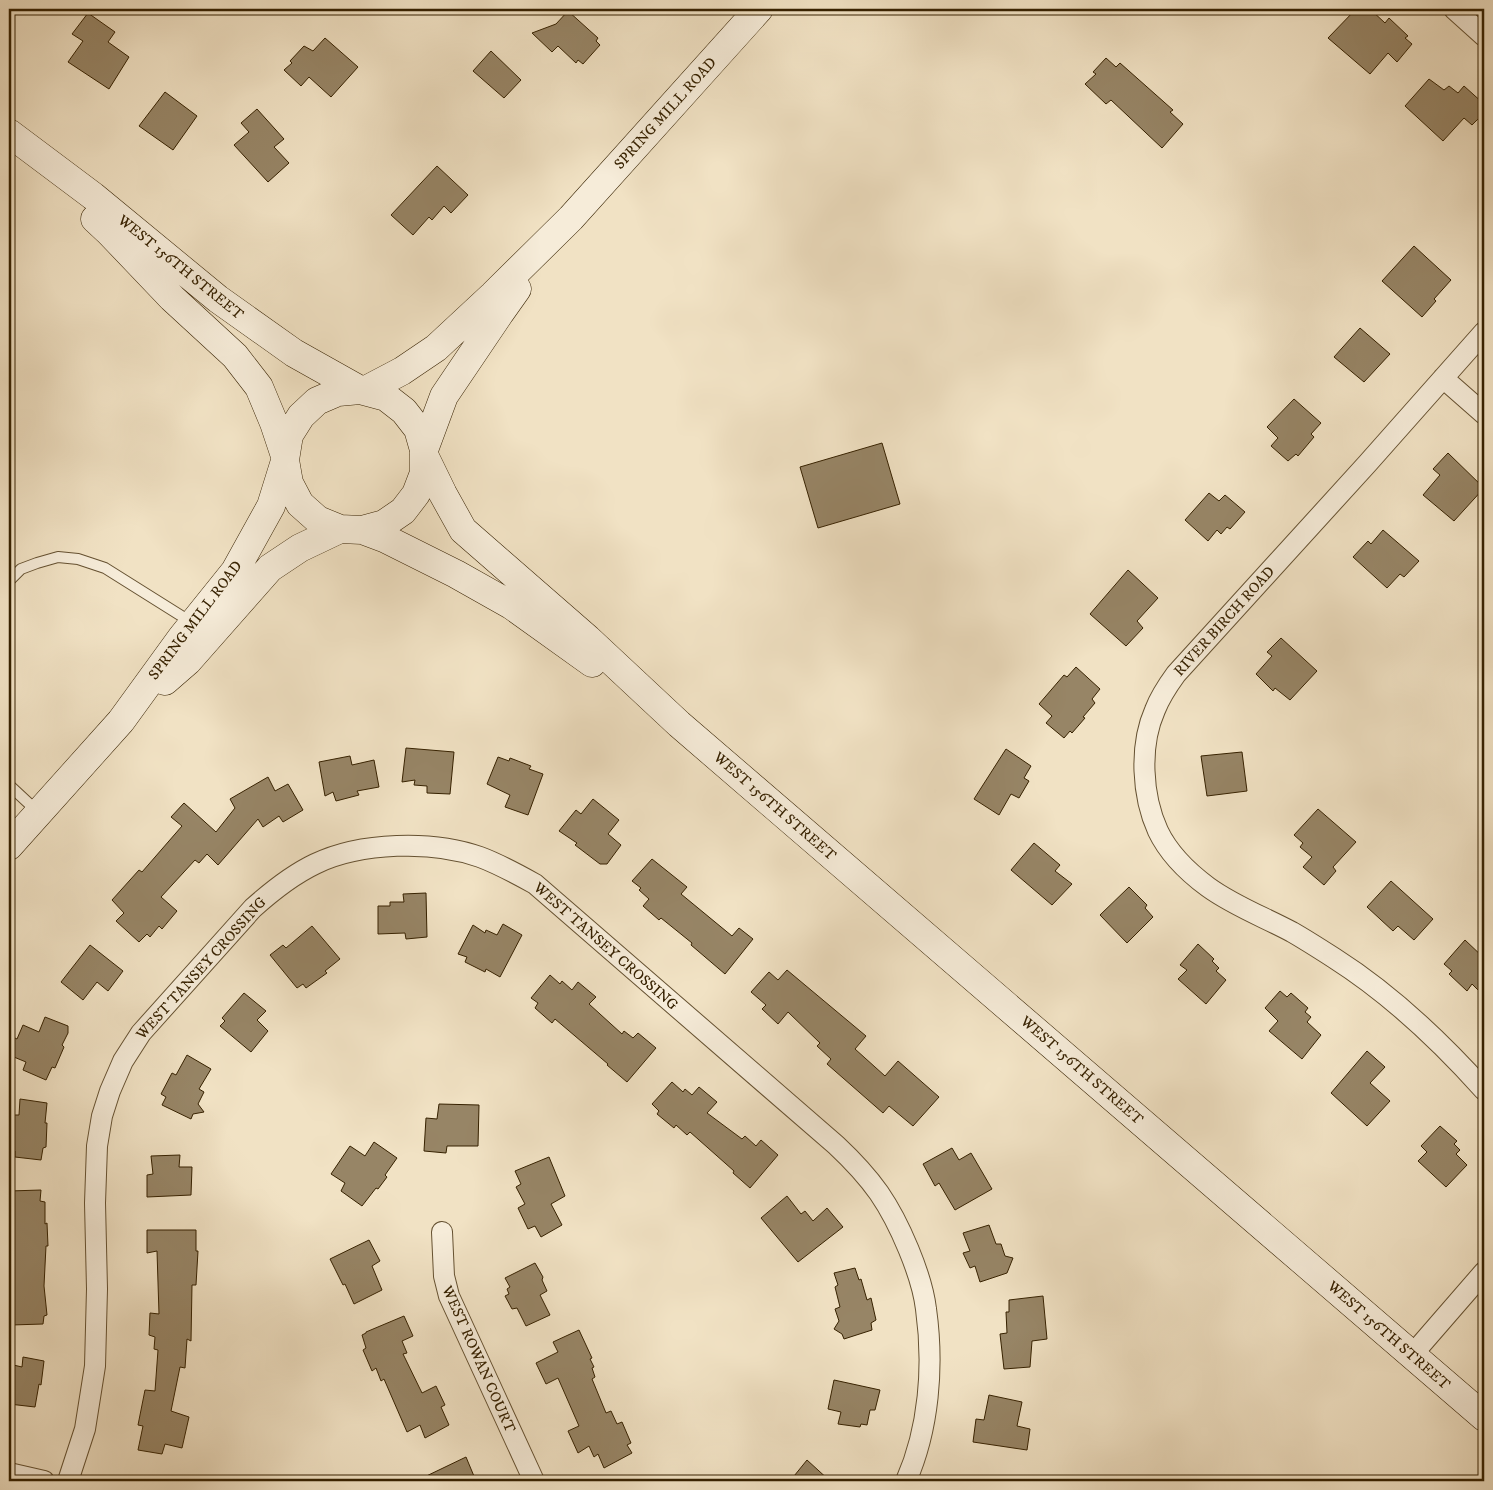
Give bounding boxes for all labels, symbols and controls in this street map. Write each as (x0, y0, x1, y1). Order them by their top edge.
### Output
street label: SPRING MILL ROAD (610, 53, 721, 173)
street label: WEST 156TH STREET (113, 210, 248, 324)
street label: SPRING MILL ROAD (144, 557, 246, 684)
street label: RIVER BIRCH ROAD (1170, 562, 1279, 680)
street label: WEST 156TH STREET (709, 747, 840, 865)
street label: WEST TANSEY CROSSING (529, 878, 682, 1015)
street label: WEST TANSEY CROSSING (132, 893, 271, 1044)
street label: WEST 156TH STREET (1016, 1011, 1147, 1129)
street label: WEST 156TH STREET (1323, 1276, 1454, 1394)
street label: WEST ROWAN COURT (437, 1282, 520, 1436)

